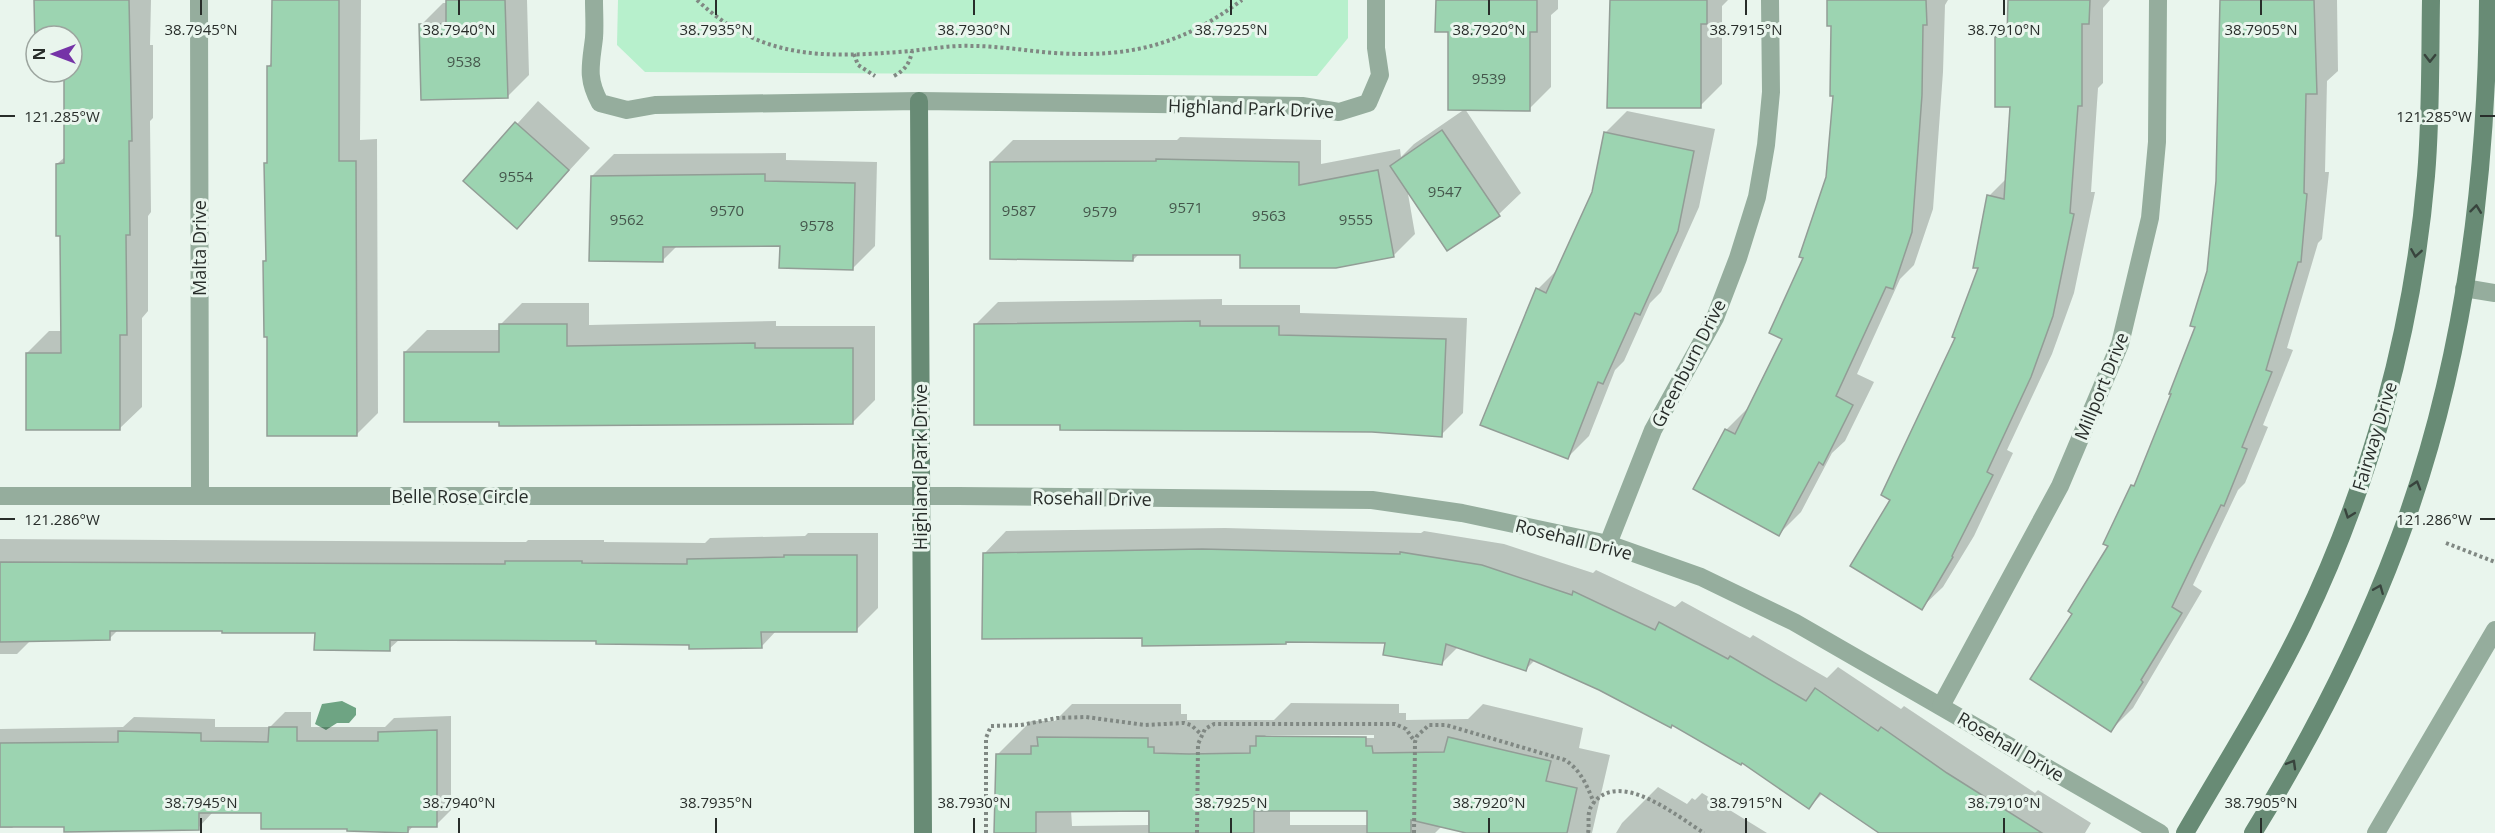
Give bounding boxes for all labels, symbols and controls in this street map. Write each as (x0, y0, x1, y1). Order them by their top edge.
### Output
text: 38.7945°N (164, 19, 238, 39)
text: 38.7940°N (422, 19, 496, 39)
text: 38.7935°N (679, 19, 753, 39)
text: 38.7930°N (937, 19, 1011, 39)
text: 38.7925°N (1194, 19, 1268, 39)
text: 38.7920°N (1452, 19, 1526, 39)
text: 38.7915°N (1709, 19, 1783, 39)
text: 38.7910°N (1967, 19, 2041, 39)
text: 38.7905°N (2224, 19, 2298, 39)
north arrow (24, 24, 84, 84)
text: N (28, 47, 50, 61)
house number: 9538 (447, 51, 481, 71)
one-way arrow (2424, 54, 2436, 63)
house number: 9539 (1472, 68, 1506, 88)
street label: Highland Park Drive (1167, 93, 1335, 123)
text: 121.285°W (24, 106, 100, 126)
text: 121.285°W (2396, 106, 2472, 126)
house number: 9554 (499, 166, 534, 186)
house number: 9547 (1428, 181, 1462, 201)
house number: 9571 (1169, 197, 1203, 217)
street label: Malta Drive (187, 200, 211, 296)
house number: 9570 (710, 200, 744, 220)
house number: 9587 (1002, 200, 1036, 220)
house number: 9579 (1083, 201, 1117, 221)
one-way arrow (2469, 204, 2481, 214)
house number: 9563 (1252, 205, 1286, 225)
house number: 9562 (610, 209, 644, 229)
house number: 9555 (1339, 209, 1373, 229)
house number: 9578 (800, 215, 834, 235)
one-way arrow (2410, 247, 2423, 257)
street label: Greenburn Drive (1645, 295, 1731, 431)
street label: Millport Drive (2068, 329, 2134, 443)
street label: Fairway Drive (2346, 379, 2402, 493)
street label: Highland Park Drive (908, 384, 932, 550)
one-way arrow (2409, 481, 2421, 491)
street label: Belle Rose Circle (391, 484, 529, 508)
street label: Rosehall Drive (1032, 485, 1152, 511)
one-way arrow (2344, 508, 2357, 519)
text: 121.286°W (24, 509, 100, 529)
text: 121.286°W (2396, 509, 2472, 529)
street label: Rosehall Drive (1513, 513, 1635, 565)
one-way arrow (2372, 585, 2384, 596)
street label: Rosehall Drive (1953, 706, 2069, 786)
one-way arrow (2285, 760, 2297, 770)
text: 38.7945°N (164, 792, 238, 812)
text: 38.7940°N (422, 792, 496, 812)
text: 38.7935°N (679, 792, 753, 812)
text: 38.7930°N (937, 792, 1011, 812)
text: 38.7925°N (1194, 792, 1268, 812)
text: 38.7920°N (1452, 792, 1526, 812)
text: 38.7915°N (1709, 792, 1783, 812)
text: 38.7910°N (1967, 792, 2041, 812)
text: 38.7905°N (2224, 792, 2298, 812)

